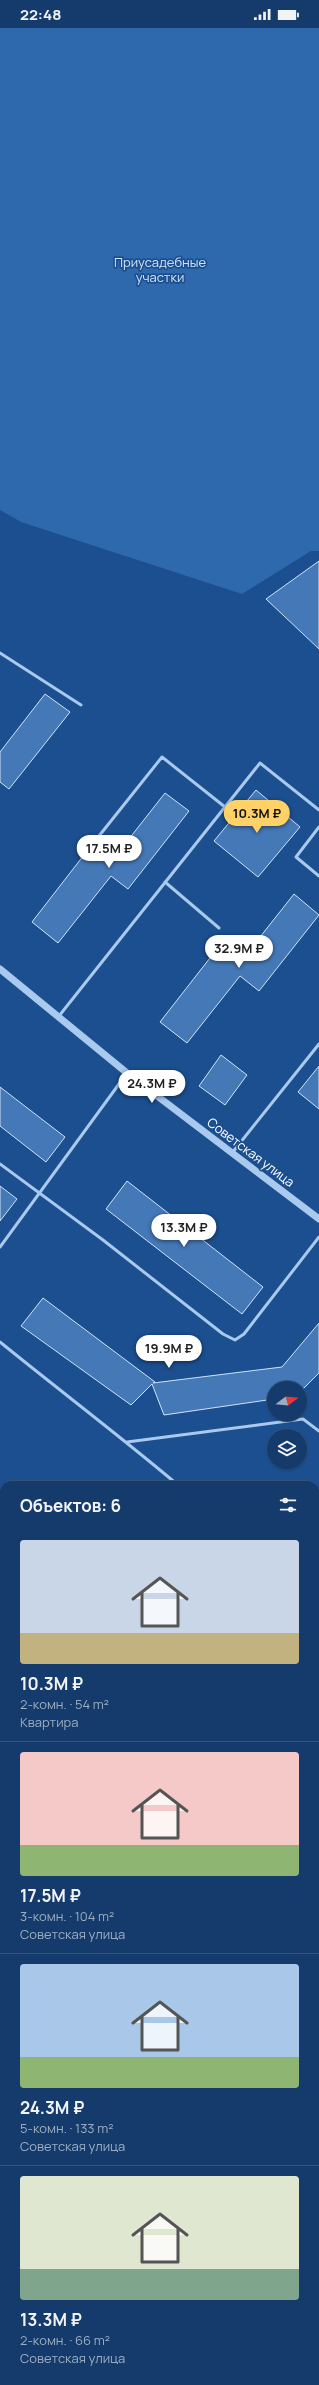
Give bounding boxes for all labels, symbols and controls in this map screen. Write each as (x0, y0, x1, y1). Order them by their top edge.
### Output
text: 22:48 (20, 4, 61, 25)
park label: Приусадебные участки (114, 253, 206, 286)
pin: 10.3M ₽ (220, 800, 294, 834)
text: 10.3M ₽ (233, 804, 281, 822)
pin: 17.5M ₽ (72, 835, 146, 869)
text: 17.5M ₽ (86, 839, 132, 857)
pin: 32.9M ₽ (202, 935, 276, 969)
text: 32.9M ₽ (214, 939, 264, 957)
pin: 24.3M ₽ (115, 1070, 189, 1104)
text: 24.3M ₽ (127, 1074, 177, 1092)
street label: Советская улица (204, 1113, 298, 1191)
pin: 13.3M ₽ (147, 1214, 221, 1248)
text: 13.3M ₽ (160, 1218, 208, 1236)
pin: 19.9M ₽ (132, 1335, 206, 1369)
text: 19.9M ₽ (145, 1339, 193, 1357)
north arrow (267, 1381, 307, 1421)
map controls (267, 1381, 307, 1469)
button: layers (267, 1429, 307, 1469)
text: Объектов: 6 (20, 1494, 121, 1517)
icon: filters (277, 1494, 299, 1516)
icon: home (124, 1566, 196, 1638)
text: 10.3M ₽ (20, 1672, 83, 1695)
text: 2-комн. · 54 m² (20, 1695, 109, 1713)
text: Квартира (20, 1713, 79, 1731)
icon: home (124, 1778, 196, 1850)
text: 17.5M ₽ (20, 1884, 81, 1907)
text: 3-комн. · 104 m² (20, 1907, 114, 1925)
text: Советская улица (20, 1925, 125, 1943)
icon: home (124, 1990, 196, 2062)
text: 24.3M ₽ (20, 2096, 84, 2119)
text: 5-комн. · 133 m² (20, 2119, 113, 2137)
text: Советская улица (20, 2137, 125, 2155)
icon: home (124, 2202, 196, 2274)
text: 13.3M ₽ (20, 2308, 82, 2331)
text: 2-комн. · 66 m² (20, 2331, 110, 2349)
text: Советская улица (20, 2349, 125, 2367)

